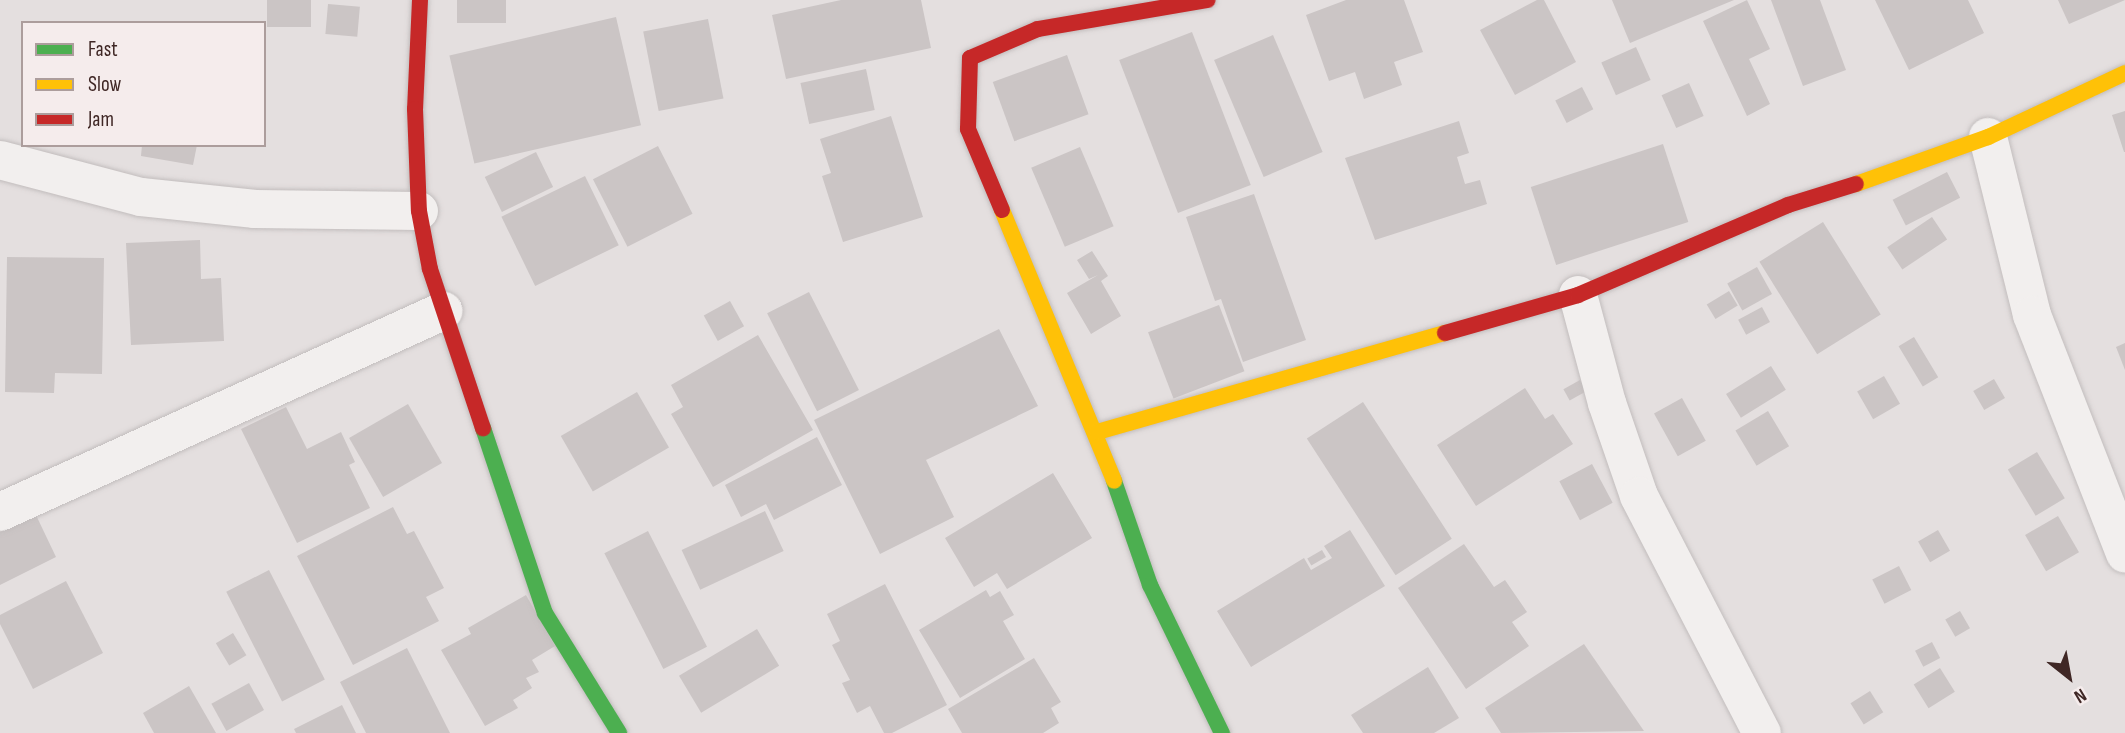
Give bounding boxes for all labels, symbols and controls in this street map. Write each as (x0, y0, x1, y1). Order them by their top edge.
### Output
legend (21, 21, 266, 147)
text: Fast (88, 37, 118, 62)
text: Slow (88, 72, 121, 97)
text: Jam (88, 107, 114, 132)
north arrow (2034, 642, 2104, 712)
text: N (2070, 683, 2090, 708)

